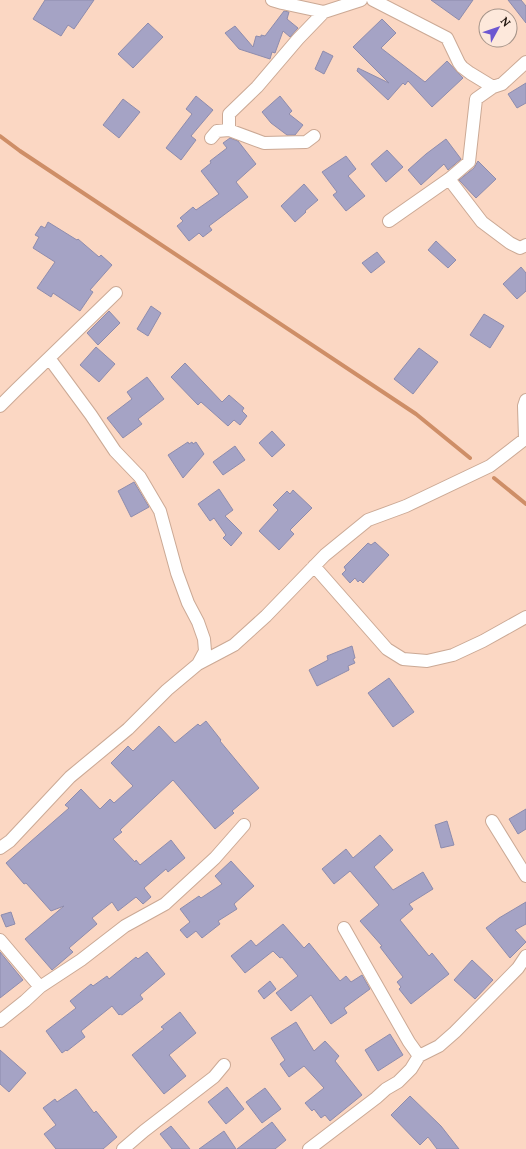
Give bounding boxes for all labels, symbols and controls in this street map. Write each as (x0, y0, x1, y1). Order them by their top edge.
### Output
north arrow (478, 8, 518, 48)
text: N (498, 14, 514, 30)

